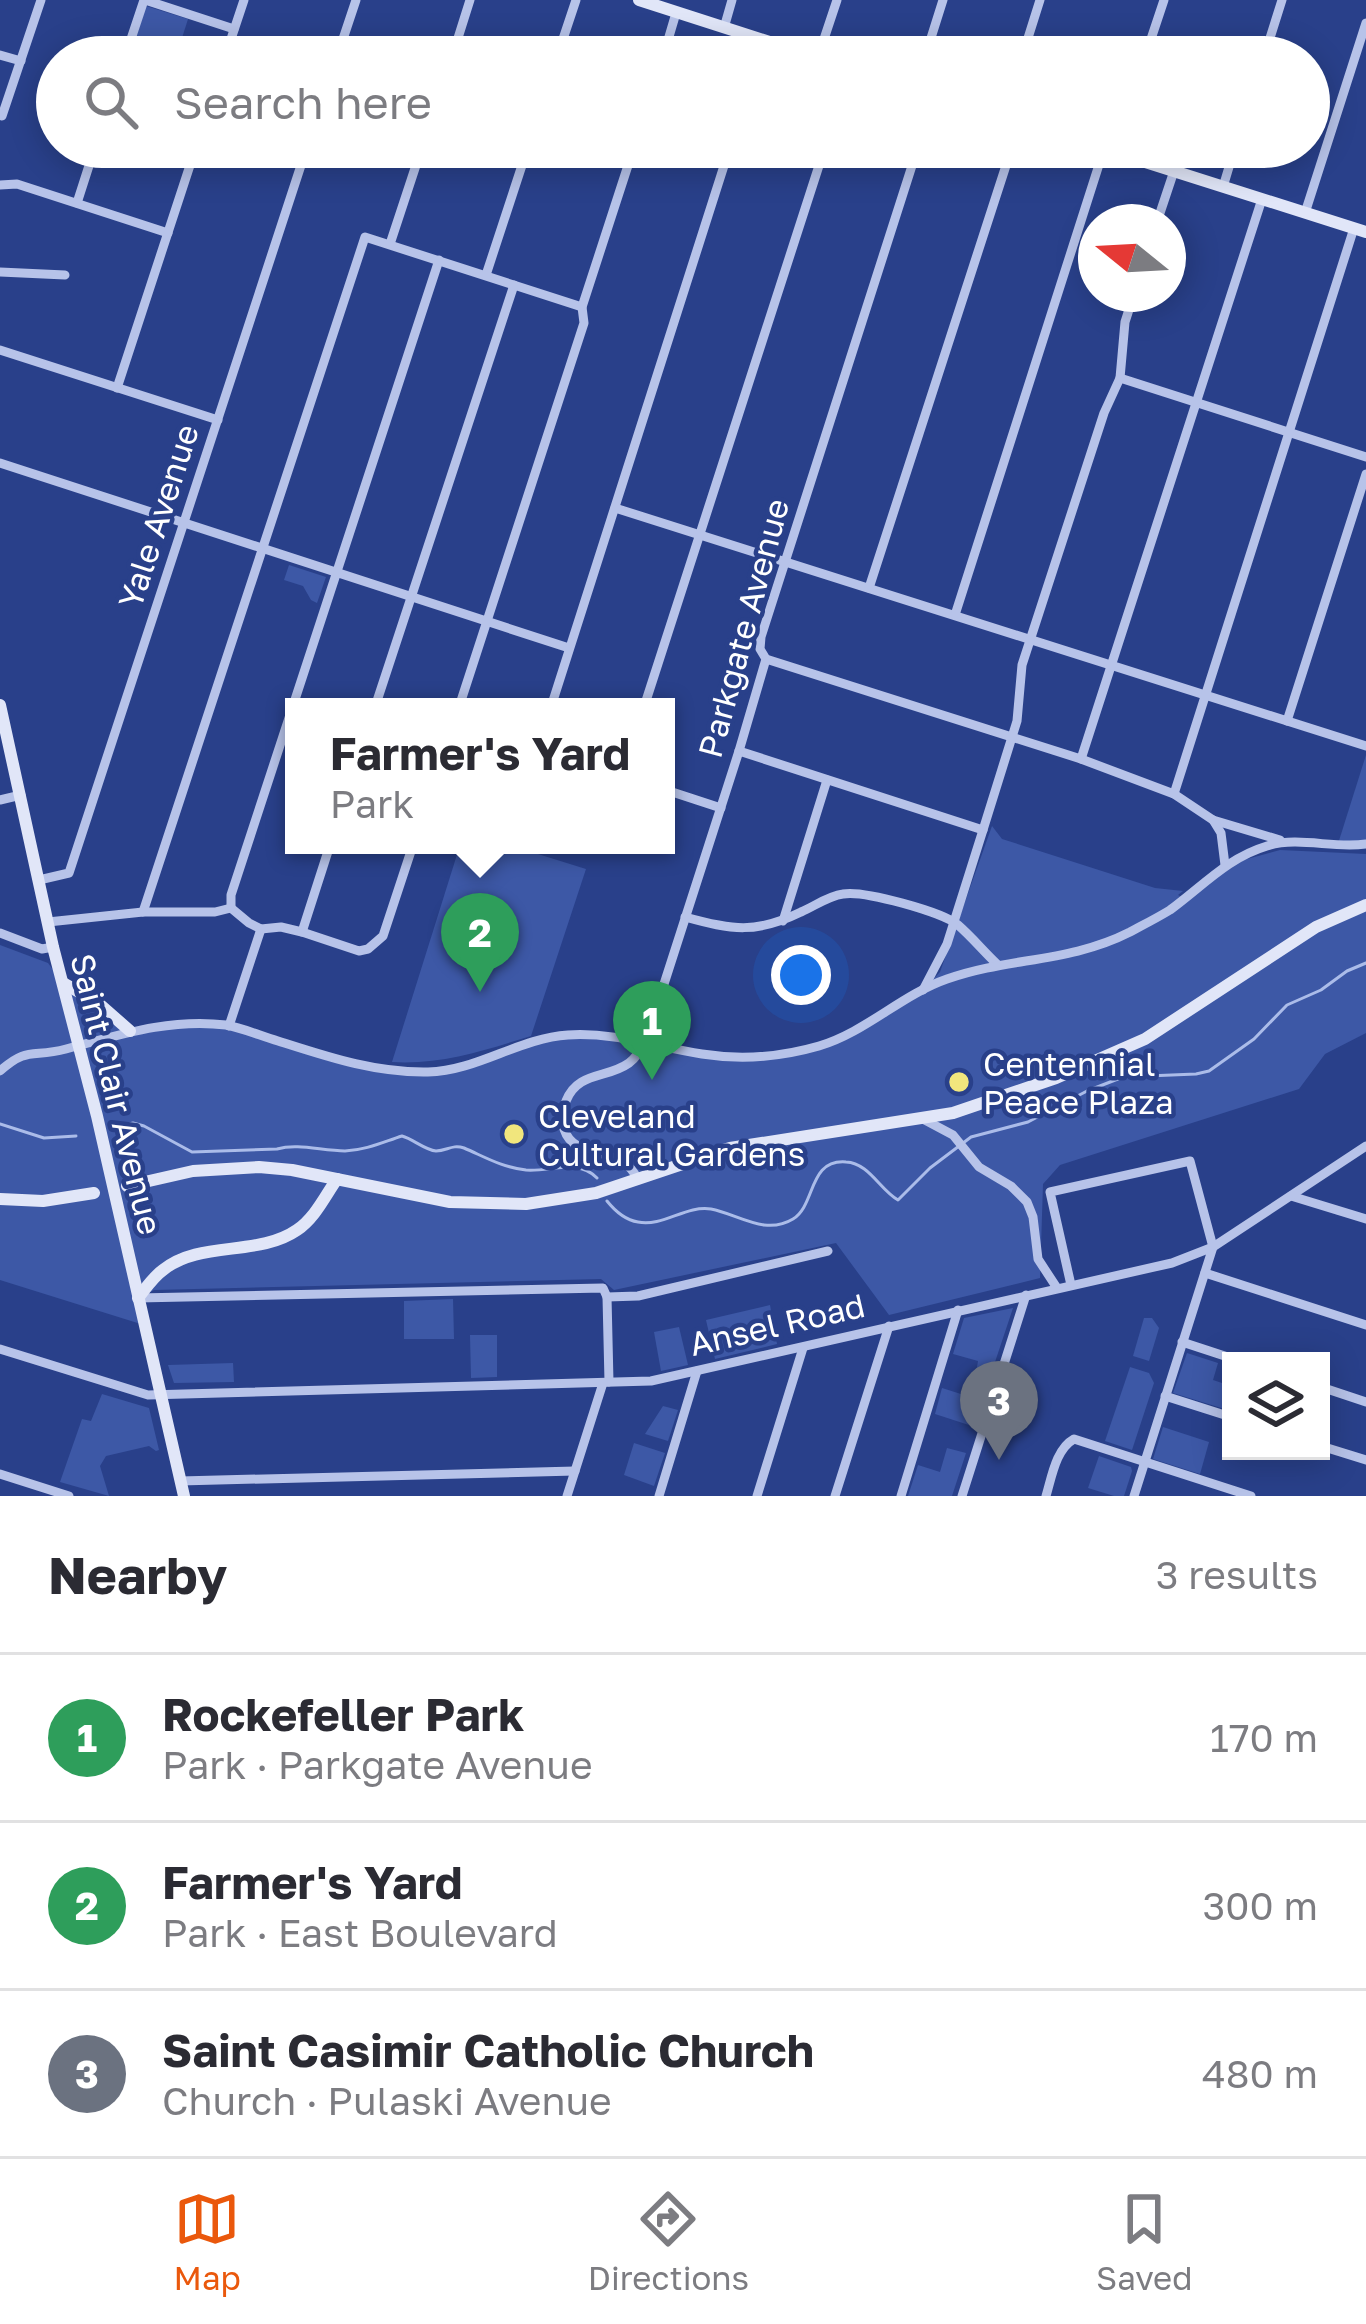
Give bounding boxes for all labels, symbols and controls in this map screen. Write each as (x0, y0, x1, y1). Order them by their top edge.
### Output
search box (36, 36, 1330, 168)
icon: search (78, 69, 144, 135)
text: Search here (174, 75, 432, 129)
north arrow (1078, 204, 1186, 312)
street label: Yale Avenue (110, 419, 206, 613)
street label: Parkgate Avenue (690, 494, 796, 762)
popup (285, 698, 675, 854)
text: Farmer's Yard (330, 726, 630, 780)
text: Park (330, 780, 414, 827)
pin: 2 (441, 893, 519, 992)
your location (771, 945, 831, 1005)
street label: Saint Clair Avenue (63, 949, 171, 1239)
pin: 1 (613, 981, 691, 1080)
place label: Centennial Peace Plaza (983, 1044, 1174, 1121)
marker: Centennial Peace Plaza (946, 1069, 972, 1095)
place label: Cleveland Cultural Gardens (538, 1096, 805, 1173)
marker: Cleveland Cultural Gardens (501, 1121, 527, 1147)
street label: Ansel Road (686, 1285, 868, 1363)
map controls (1222, 1352, 1330, 1460)
button: layers (1222, 1352, 1330, 1460)
pin: 3 (960, 1361, 1038, 1460)
text: Nearby (48, 1544, 227, 1605)
text: 3 results (1156, 1551, 1318, 1598)
text: Rockefeller Park (162, 1687, 524, 1741)
text: 1 (77, 1714, 97, 1761)
text: 170 m (1210, 1714, 1318, 1761)
text: Park · Parkgate Avenue (162, 1741, 593, 1788)
text: Farmer's Yard (162, 1855, 462, 1909)
text: 2 (75, 1882, 99, 1929)
text: 300 m (1203, 1882, 1318, 1929)
text: Park · East Boulevard (162, 1909, 558, 1956)
text: Saint Casimir Catholic Church (162, 2023, 814, 2077)
text: 3 (75, 2050, 99, 2097)
text: 480 m (1202, 2050, 1318, 2097)
text: Church · Pulaski Avenue (162, 2077, 612, 2124)
tab: Map (174, 2186, 241, 2297)
tab: Directions (588, 2186, 749, 2297)
tab: Saved (1096, 2186, 1192, 2297)

